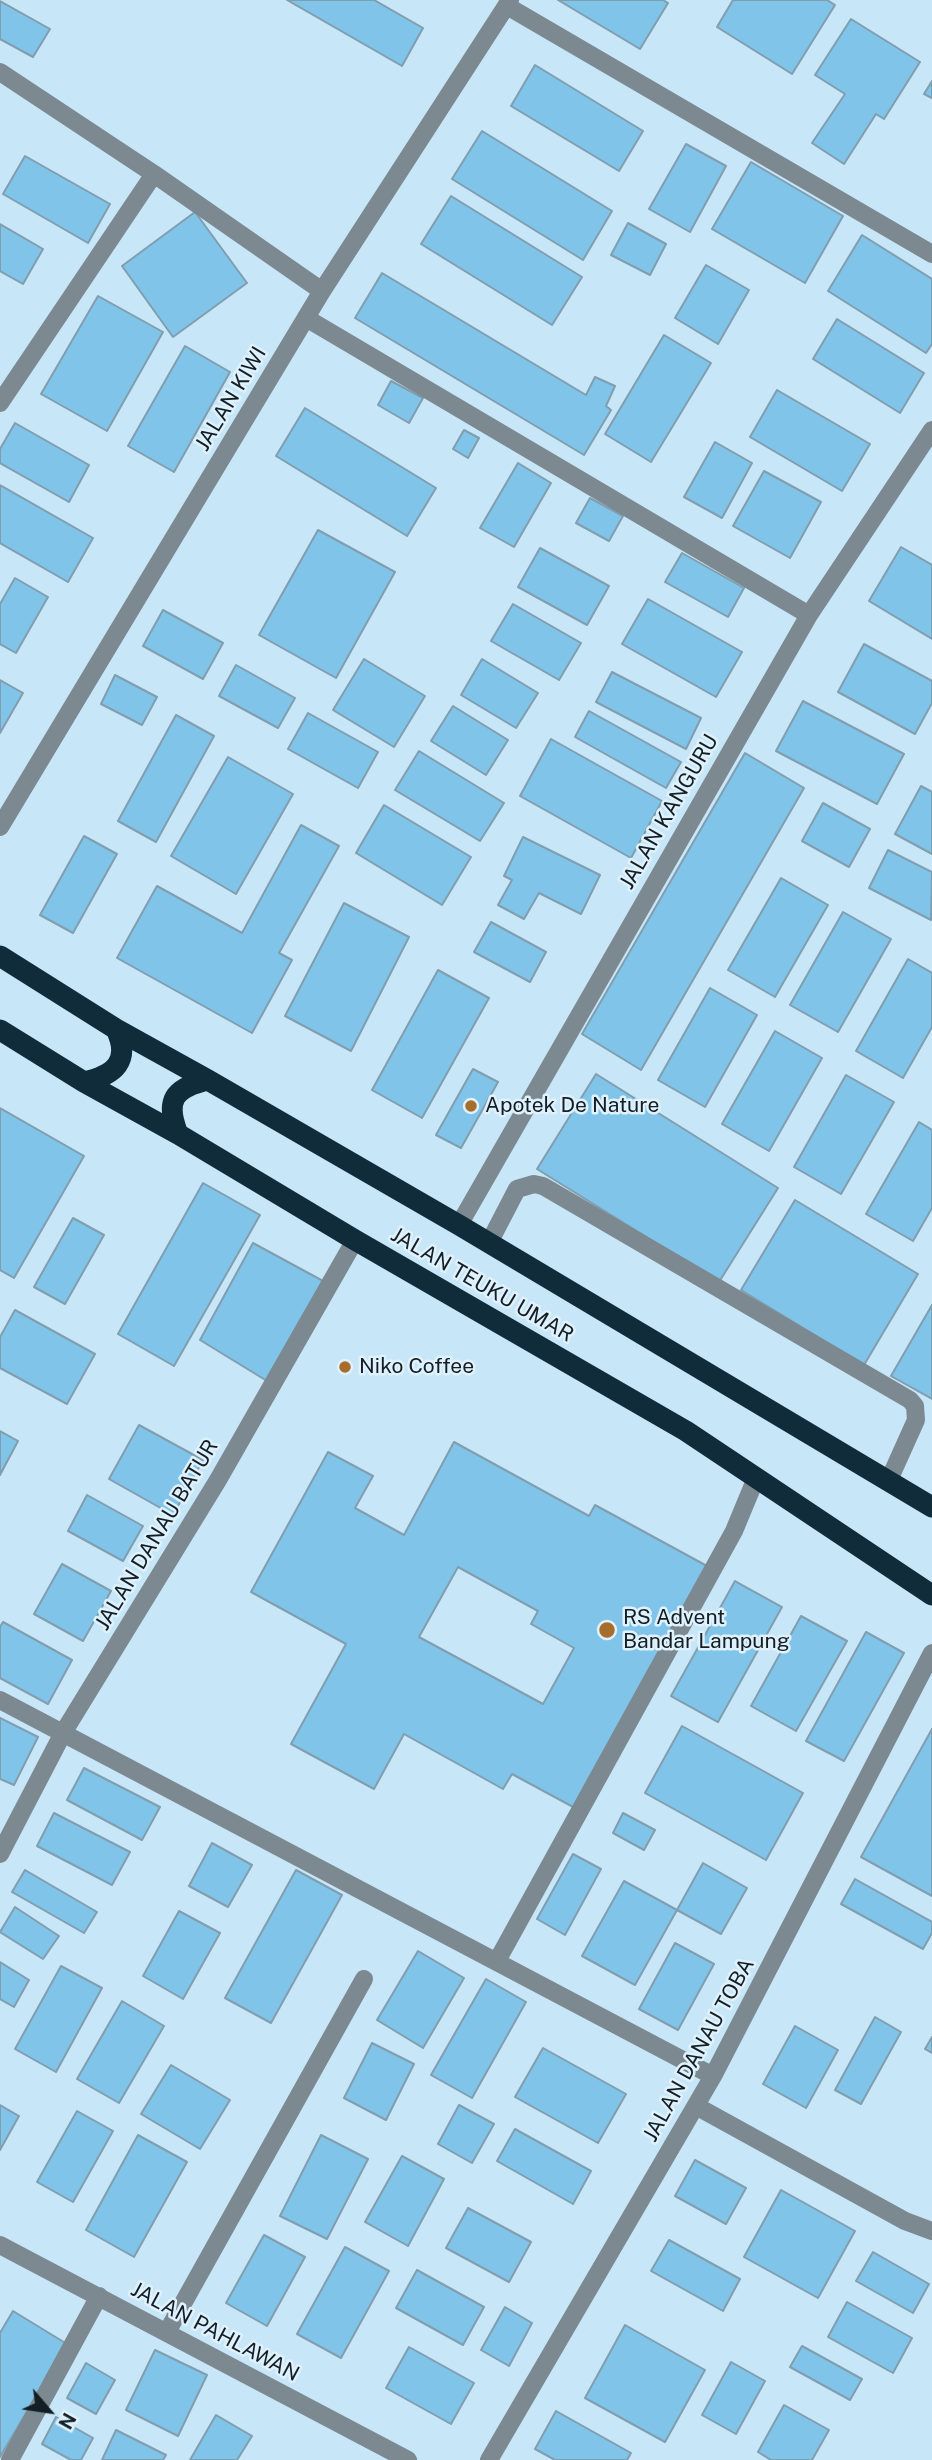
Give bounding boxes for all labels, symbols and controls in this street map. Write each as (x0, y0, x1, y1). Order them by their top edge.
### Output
street label: JALAN KIWI (190, 342, 272, 456)
street label: JALAN KANGURU (614, 730, 724, 894)
place label: Apotek De Nature (485, 1093, 659, 1119)
marker: Apotek De Nature (463, 1098, 479, 1114)
street label: JALAN TEUKU UMAR (386, 1222, 578, 1348)
place label: Niko Coffee (359, 1354, 474, 1380)
marker: Niko Coffee (337, 1359, 353, 1375)
street label: JALAN DANAU BATUR (90, 1435, 224, 1635)
place label: RS Advent Bandar Lampung (623, 1605, 790, 1655)
marker: RS Advent Bandar Lampung (597, 1620, 617, 1640)
street label: JALAN DANAU TOBA (638, 1954, 760, 2146)
street label: JALAN PAHLAWAN (127, 2277, 303, 2387)
north arrow (14, 2376, 84, 2446)
text: N (54, 2409, 81, 2433)

